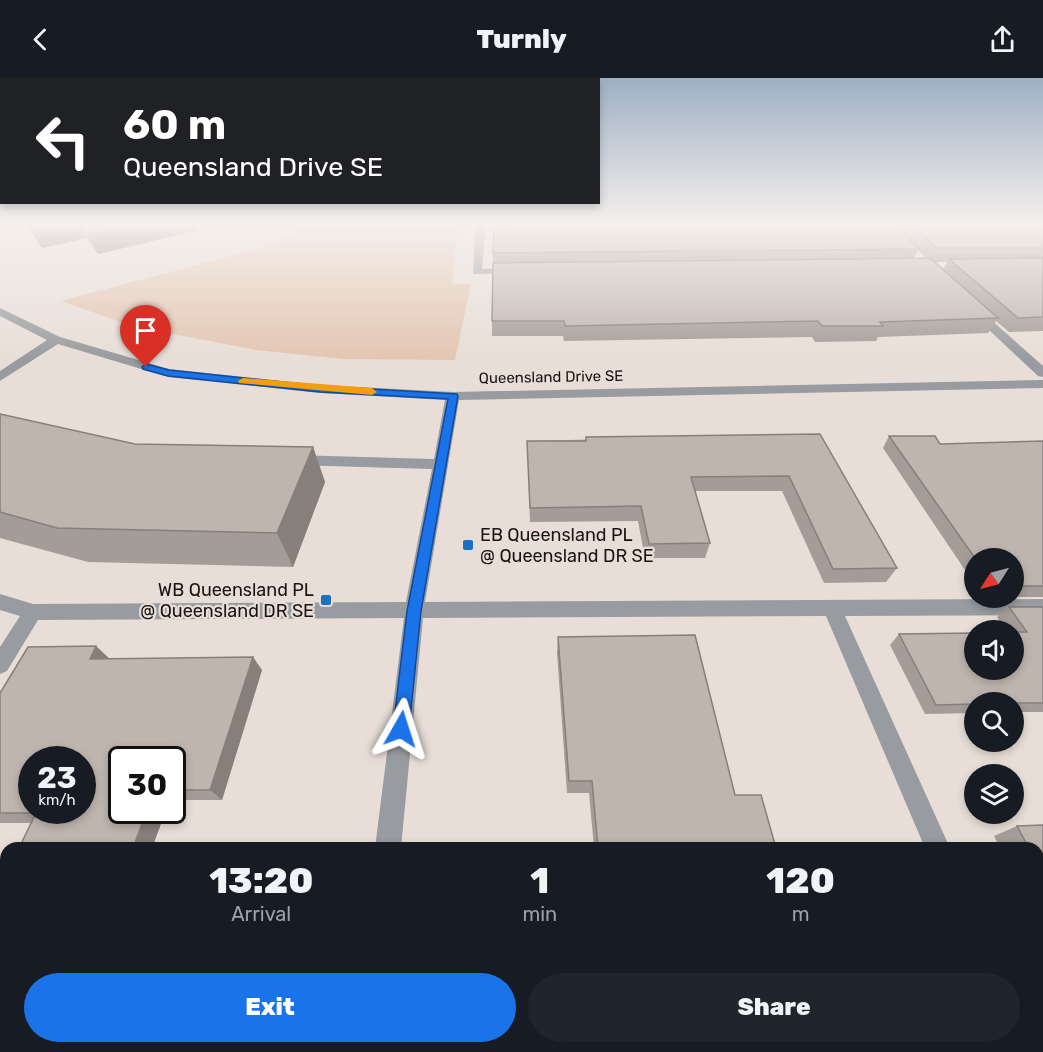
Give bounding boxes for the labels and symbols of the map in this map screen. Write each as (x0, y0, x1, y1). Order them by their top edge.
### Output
pin (120, 305, 171, 367)
street label: Queensland Drive SE (479, 367, 623, 387)
place label: EB Queensland PL @ Queensland DR SE (480, 524, 654, 567)
marker: EB Queensland PL @ Queensland DR SE (461, 538, 475, 552)
north arrow (964, 548, 1024, 608)
place label: WB Queensland PL @ Queensland DR SE (140, 579, 314, 622)
marker: WB Queensland PL @ Queensland DR SE (319, 593, 333, 607)
position arrow (369, 697, 433, 761)
speed limit sign: 30 (108, 746, 186, 824)

